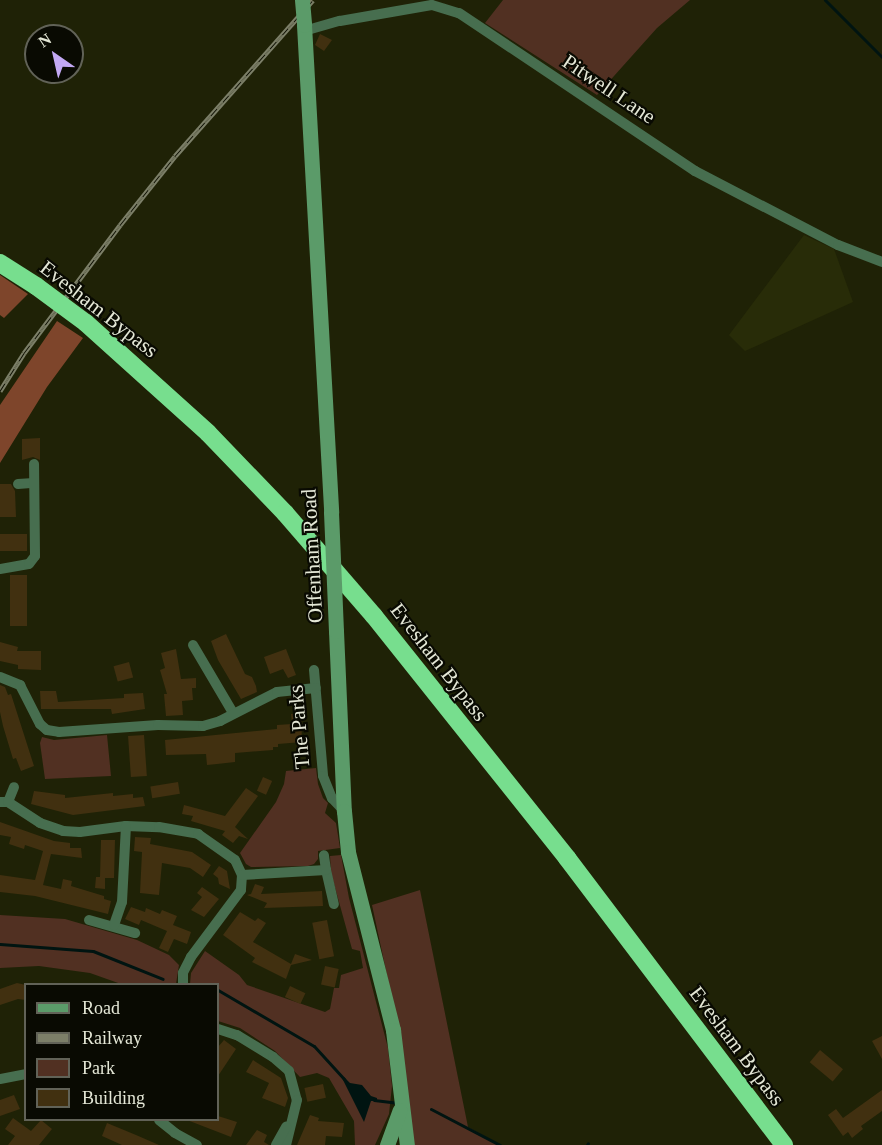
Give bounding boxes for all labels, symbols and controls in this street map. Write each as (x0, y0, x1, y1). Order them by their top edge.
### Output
north arrow (24, 24, 84, 84)
text: N (35, 30, 54, 51)
street label: Pitwell Lane (558, 49, 660, 129)
street label: Evesham Bypass (35, 255, 163, 363)
street label: Offenham Road (296, 488, 328, 624)
street label: Evesham Bypass (385, 598, 493, 726)
street label: The Parks (283, 684, 315, 770)
street label: Evesham Bypass (684, 981, 790, 1111)
legend (24, 983, 219, 1121)
text: Road (82, 998, 120, 1018)
text: Railway (82, 1028, 142, 1048)
text: Park (82, 1058, 115, 1078)
text: Building (82, 1088, 145, 1108)

